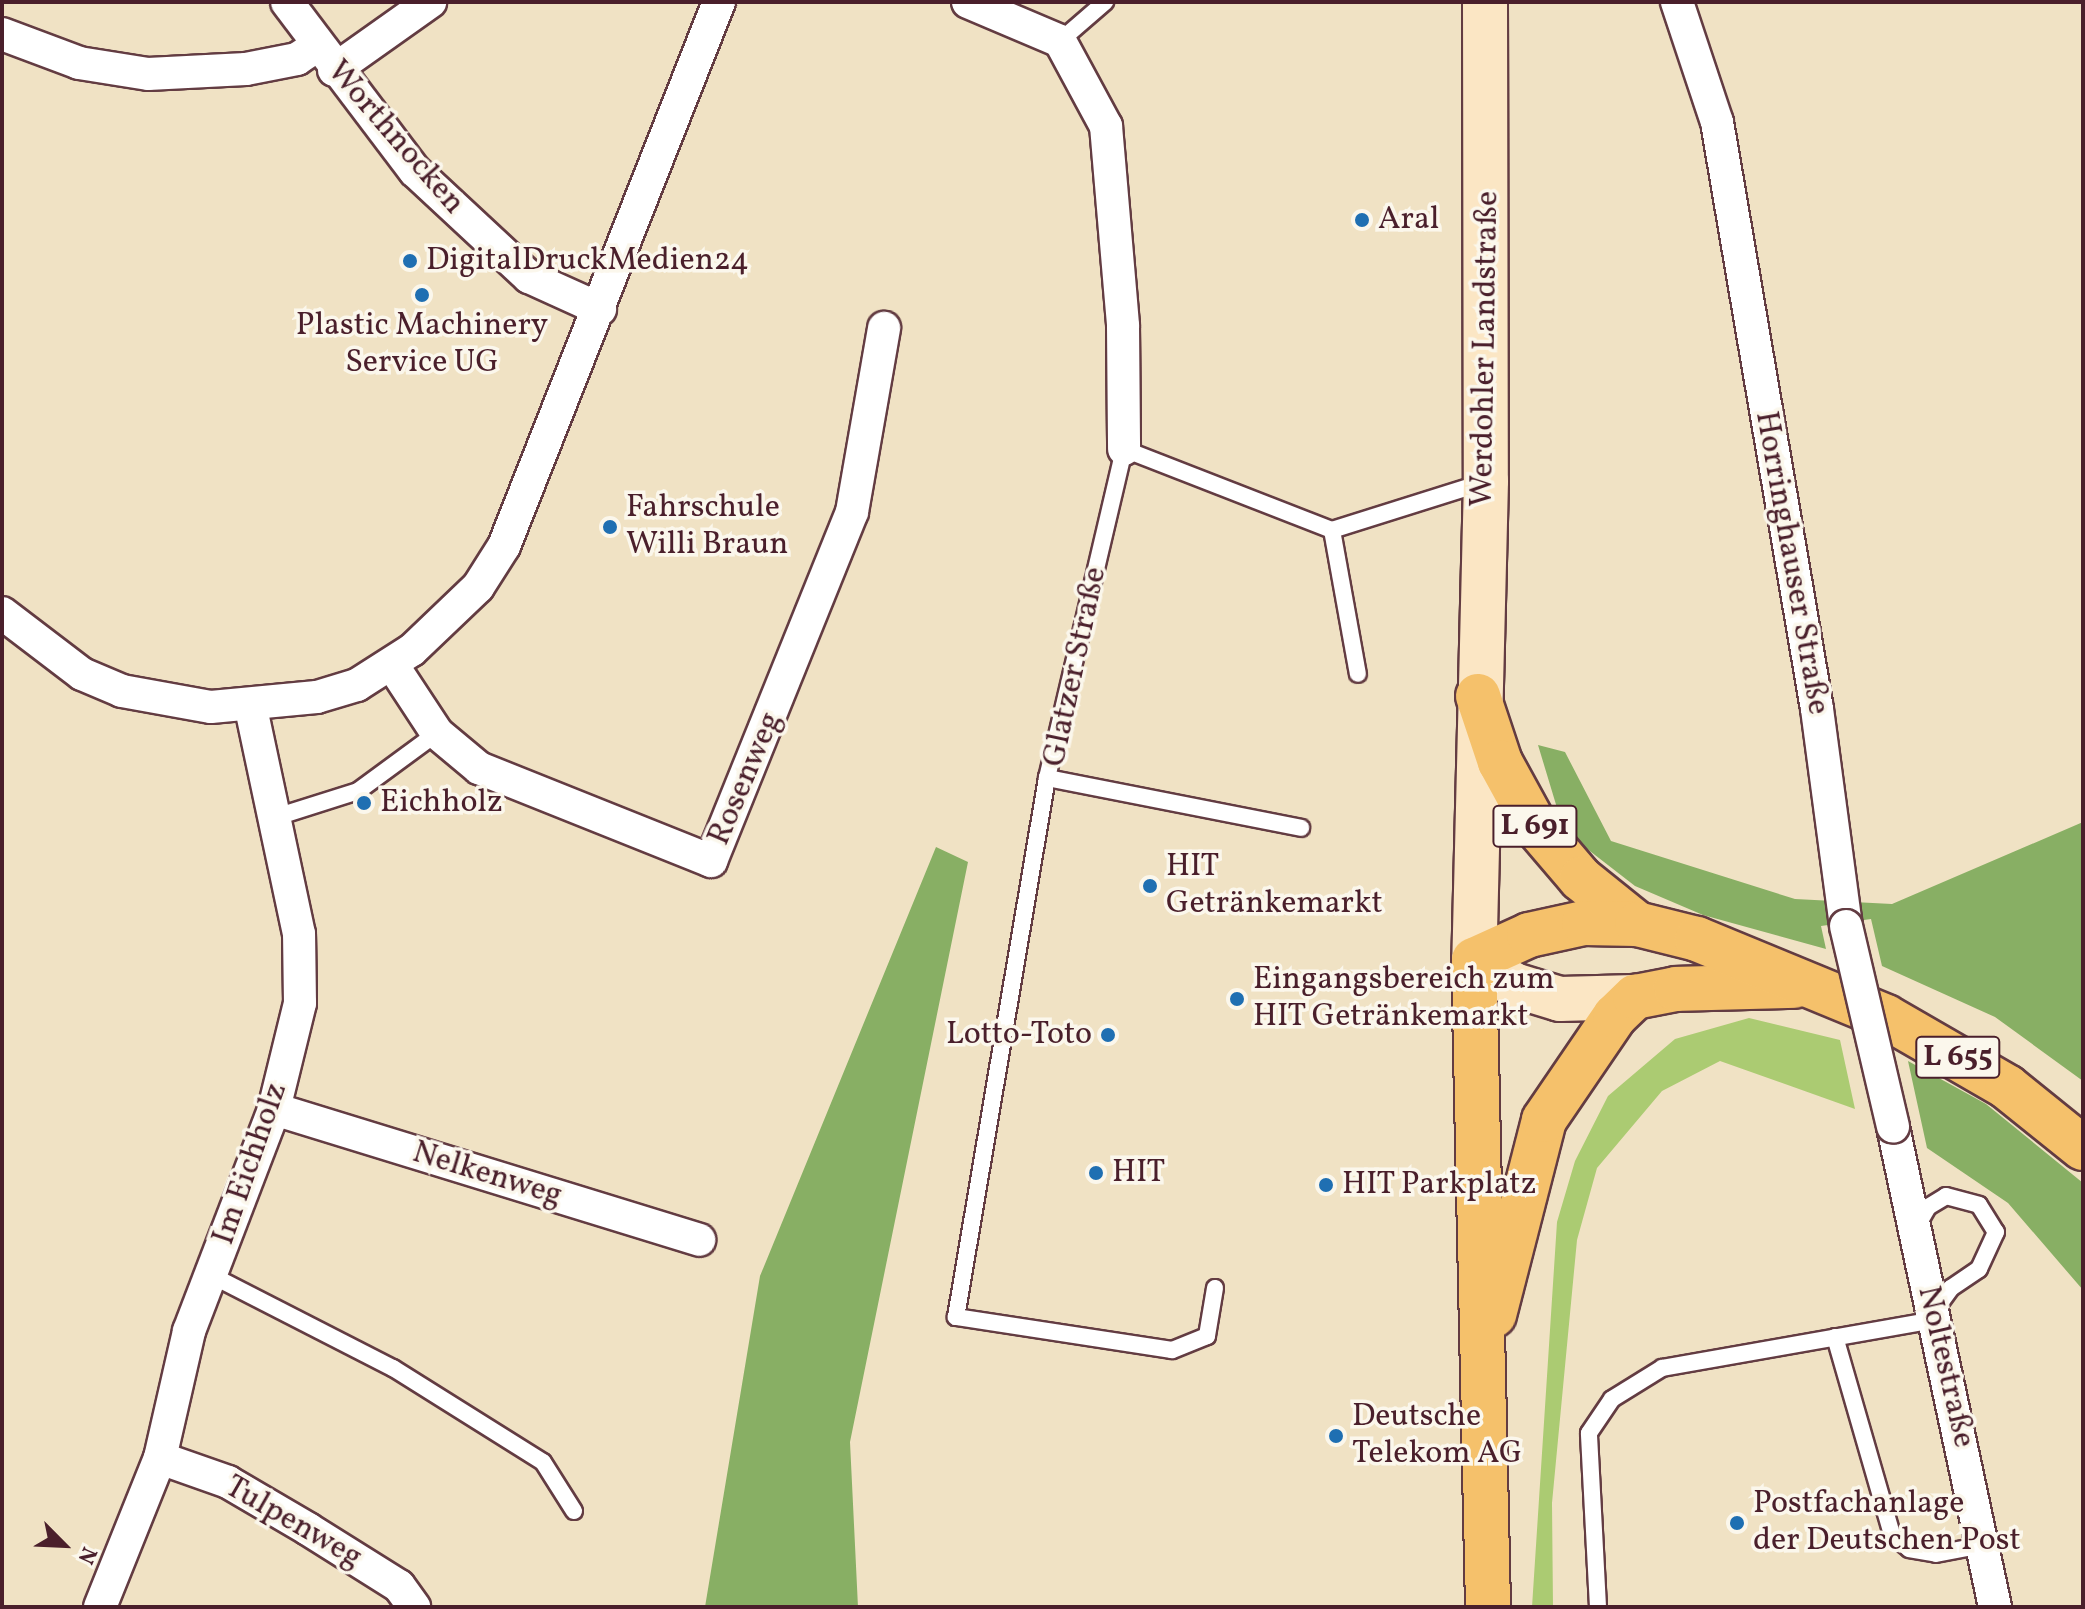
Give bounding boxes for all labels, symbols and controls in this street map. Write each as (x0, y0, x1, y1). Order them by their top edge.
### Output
street label: Worthnocken (318, 53, 472, 223)
street label: Werdohler Landstraße (1464, 191, 1508, 507)
place label: Aral (1378, 201, 1439, 239)
marker: Aral (1353, 211, 1371, 229)
place label: DigitalDruckMedien24 (426, 242, 749, 280)
marker: DigitalDruckMedien24 (401, 252, 419, 270)
marker: Plastic Machinery Service UG (413, 286, 431, 304)
place label: Plastic Machinery Service UG (296, 308, 548, 383)
street label: Horringhauser Straße (1745, 408, 1837, 718)
place label: Fahrschule Willi Braun (626, 490, 788, 565)
marker: Fahrschule Willi Braun (601, 518, 619, 536)
street label: Glatzer Straße (1036, 564, 1116, 770)
street label: Rosenweg (701, 707, 791, 851)
place label: Eichholz (380, 784, 503, 822)
marker: Eichholz (355, 794, 373, 812)
road number: L 691 (1491, 800, 1579, 852)
place label: HIT Getränkemarkt (1166, 849, 1383, 924)
marker: HIT Getränkemarkt (1141, 877, 1159, 895)
place label: Eingangsbereich zum HIT Getränkemarkt (1253, 962, 1555, 1037)
marker: Eingangsbereich zum HIT Getränkemarkt (1228, 990, 1246, 1008)
place label: Lotto-Toto (946, 1016, 1092, 1054)
marker: Lotto-Toto (1099, 1026, 1117, 1044)
road number: L 655 (1914, 1031, 2002, 1083)
street label: Im Eichholz (205, 1078, 297, 1250)
street label: Nelkenweg (408, 1134, 566, 1216)
place label: HIT (1112, 1154, 1165, 1192)
marker: HIT (1087, 1164, 1105, 1182)
place label: HIT Parkplatz (1342, 1166, 1537, 1204)
marker: HIT Parkplatz (1317, 1176, 1335, 1194)
street label: Noltestraße (1908, 1282, 1982, 1452)
place label: Deutsche Telekom AG (1352, 1399, 1522, 1474)
marker: Deutsche Telekom AG (1327, 1427, 1345, 1445)
street label: Tulpenweg (218, 1468, 368, 1578)
place label: Postfachanlage der Deutschen Post (1753, 1486, 2021, 1561)
north arrow (24, 1505, 104, 1585)
marker: Postfachanlage der Deutschen Post (1728, 1514, 1746, 1532)
text: N (69, 1541, 104, 1569)

